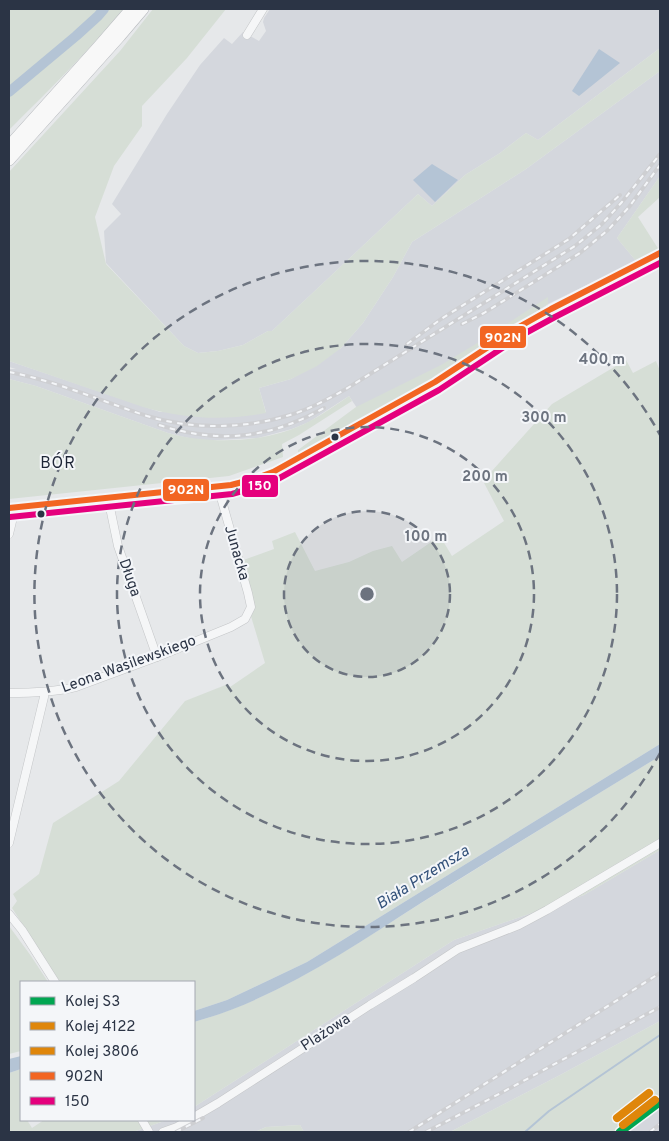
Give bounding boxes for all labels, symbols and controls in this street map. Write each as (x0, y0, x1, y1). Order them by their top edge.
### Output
line badge: 902N (479, 325, 527, 349)
text: 902N (485, 330, 521, 347)
text: 400 m (579, 351, 625, 370)
text: 300 m (521, 409, 567, 428)
unlabelled marker (330, 432, 340, 442)
district label: BÓR (40, 452, 76, 474)
text: 200 m (462, 468, 508, 487)
line badge: 150 (241, 474, 279, 498)
line badge: 902N (162, 478, 210, 502)
text: 150 (248, 478, 272, 495)
text: 902N (168, 482, 204, 499)
unlabelled marker (36, 509, 46, 519)
street label: Junacka (219, 523, 253, 583)
text: 100 m (405, 528, 447, 547)
street label: Długa (114, 556, 144, 600)
centre of rings (358, 585, 376, 603)
street label: Leona Wasilewskiego (59, 632, 199, 698)
water label: Biała Przemsza (373, 841, 474, 914)
legend (20, 981, 195, 1121)
text: Kolej S3 (65, 993, 120, 1012)
street label: Plażowa (298, 1010, 354, 1056)
text: Kolej 4122 (65, 1018, 136, 1037)
text: Kolej 3806 (65, 1043, 139, 1062)
text: 902N (65, 1068, 103, 1087)
text: 150 (65, 1093, 90, 1112)

